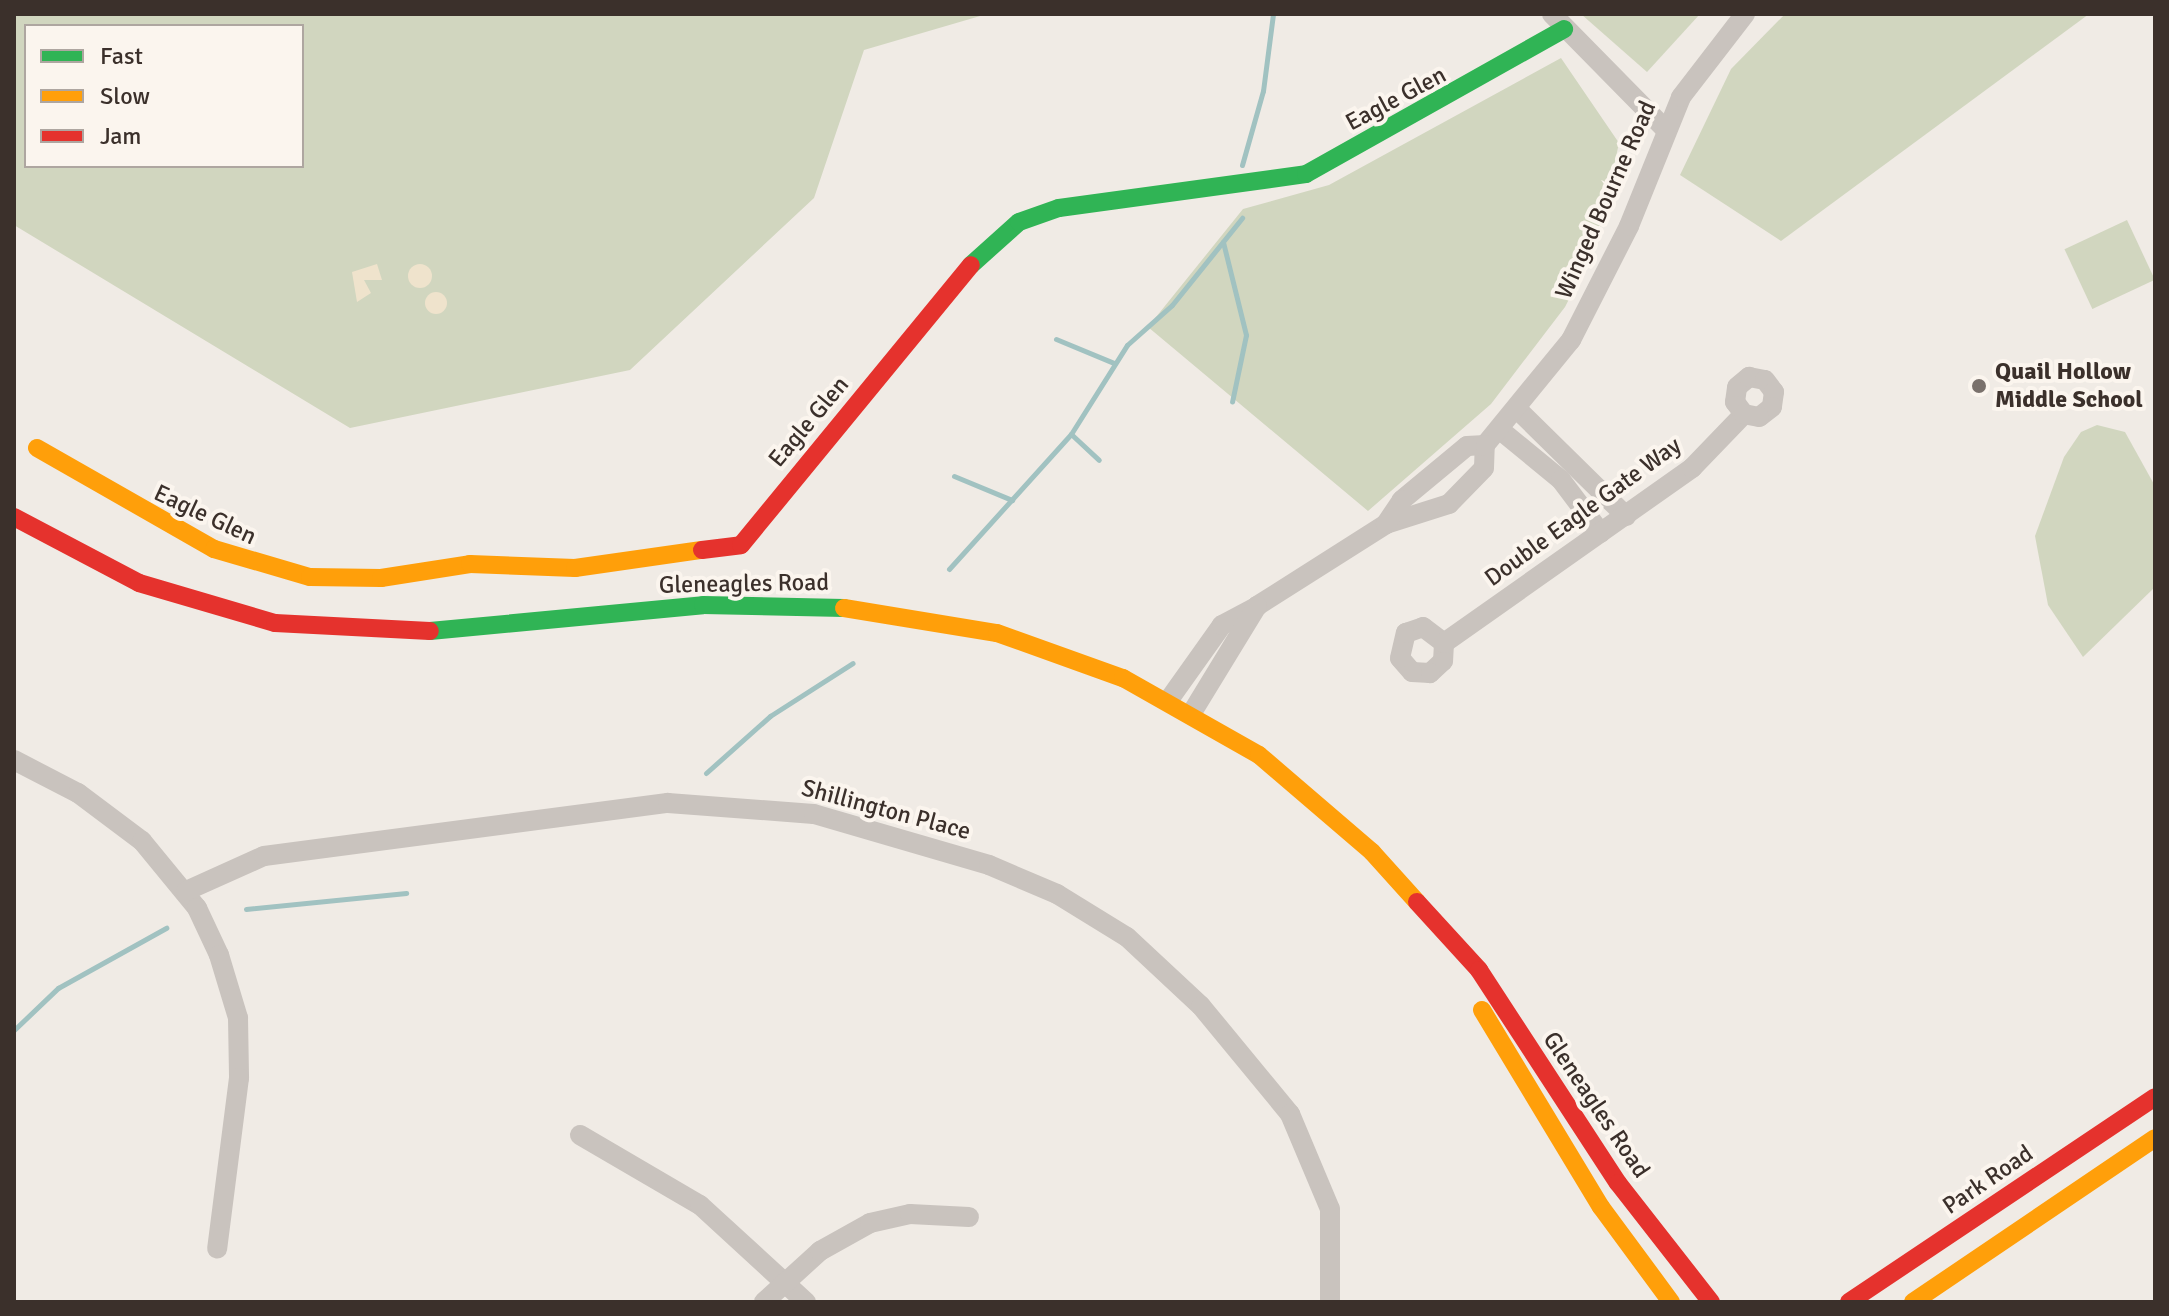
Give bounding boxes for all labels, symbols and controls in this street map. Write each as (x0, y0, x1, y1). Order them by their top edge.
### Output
legend (24, 24, 304, 168)
text: Fast (100, 41, 143, 71)
street label: Eagle Glen (1341, 61, 1451, 137)
text: Slow (100, 81, 150, 111)
street label: Winged Bourne Road (1549, 97, 1663, 303)
text: Jam (100, 121, 141, 151)
place label: Quail Hollow Middle School (1995, 358, 2143, 414)
street label: Eagle Glen (763, 371, 855, 473)
marker: Quail Hollow Middle School (1970, 377, 1988, 395)
street label: Double Eagle Gate Way (1479, 431, 1687, 593)
street label: Eagle Glen (149, 479, 261, 551)
street label: Gleneagles Road (659, 568, 829, 600)
street label: Shillington Place (798, 774, 974, 846)
street label: Gleneagles Road (1537, 1026, 1655, 1184)
street label: Park Road (1937, 1139, 2039, 1221)

